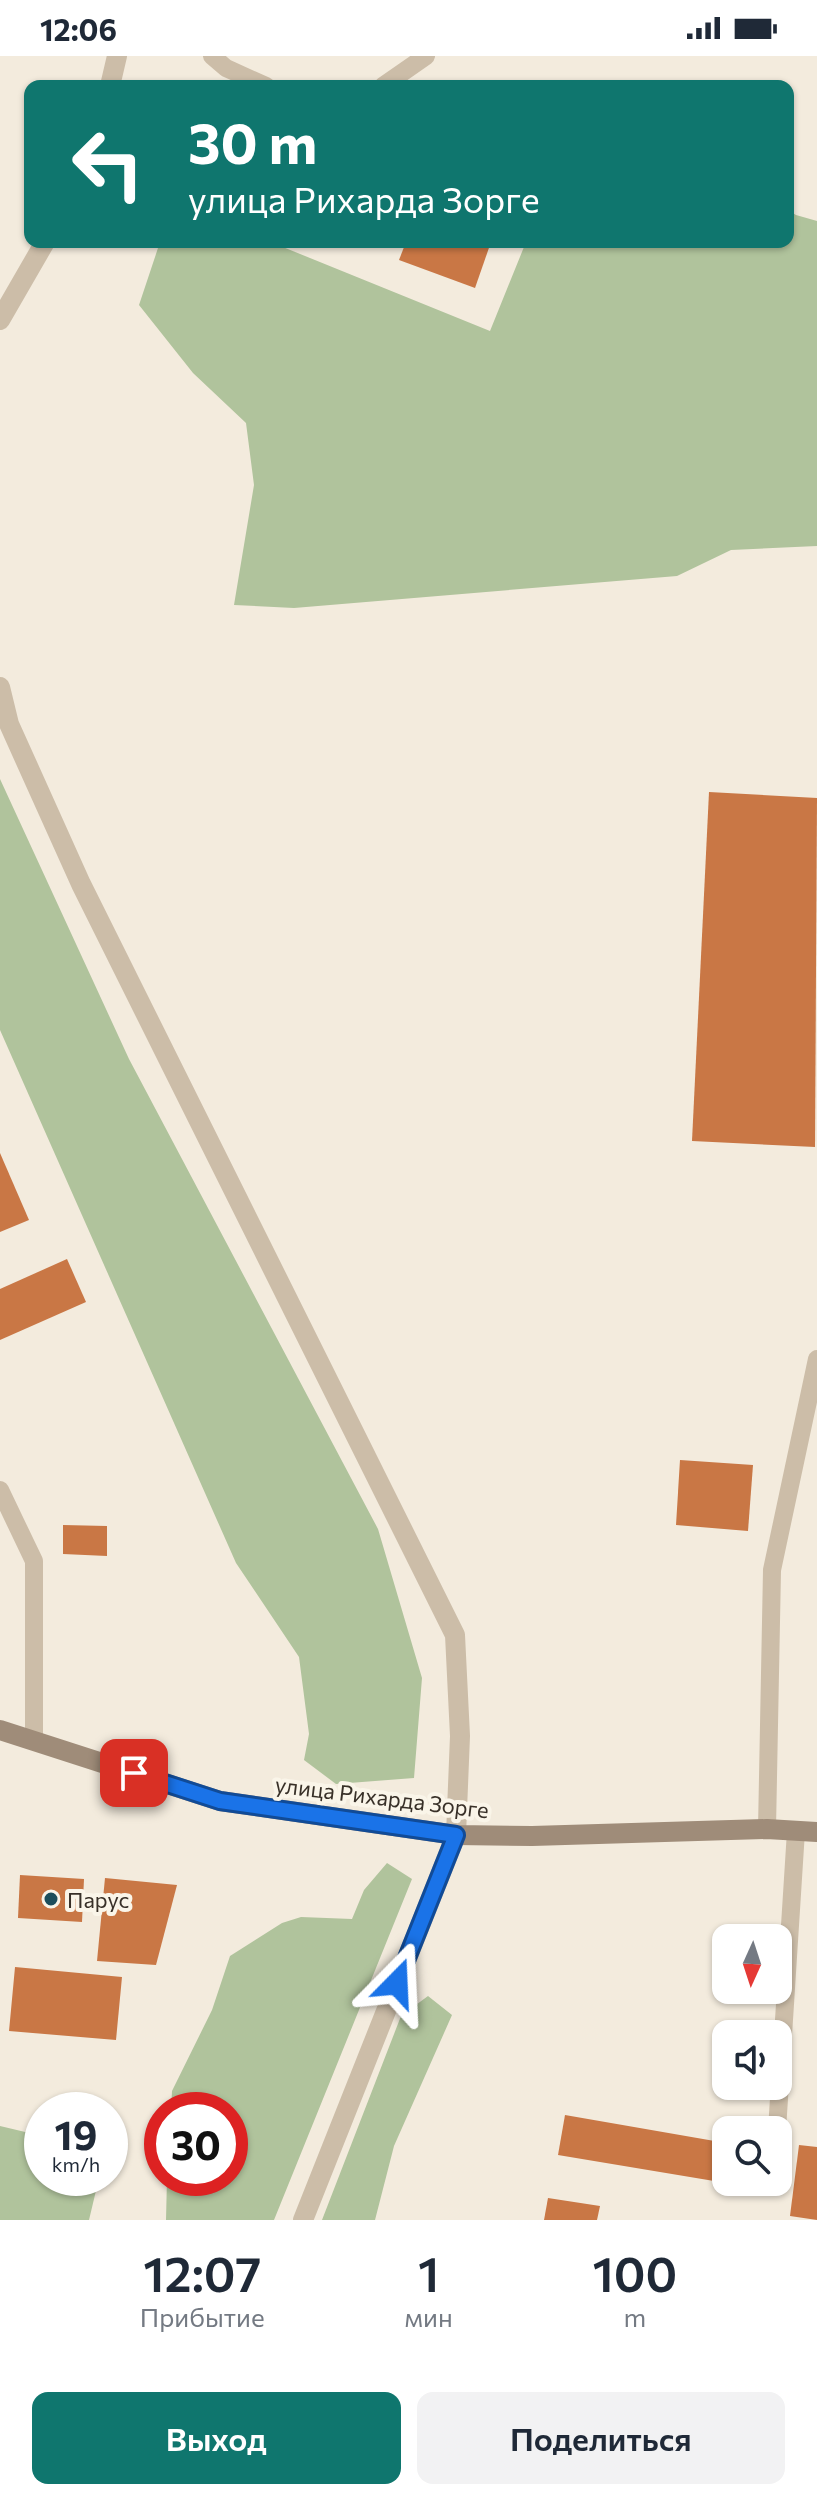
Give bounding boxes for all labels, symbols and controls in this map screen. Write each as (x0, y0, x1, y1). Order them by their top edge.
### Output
text: 12:06 (40, 10, 117, 47)
text: 30 m (188, 107, 317, 176)
icon: left (56, 112, 160, 216)
text: улица Рихарда Зорге (188, 176, 540, 220)
pin (100, 1739, 168, 1807)
icon: arrive (112, 1751, 156, 1795)
street label: улица Рихарда Зорге (274, 1771, 490, 1823)
place label: Парус (67, 1886, 129, 1913)
marker: Парус (42, 1890, 60, 1908)
north arrow (712, 1924, 792, 2004)
map controls (712, 1924, 792, 2196)
position arrow (355, 1941, 439, 2025)
button: sound (712, 2020, 792, 2100)
speed limit sign: 30 (144, 2092, 248, 2196)
text: 19 (55, 2109, 97, 2158)
button: search (712, 2116, 792, 2196)
text: km/h (52, 2152, 100, 2176)
text: 12:07 (143, 2243, 261, 2302)
text: 1 (418, 2243, 439, 2302)
text: 100 (592, 2243, 677, 2302)
text: Прибытие (140, 2301, 265, 2332)
text: мин (404, 2301, 453, 2332)
text: m (624, 2301, 646, 2332)
button: Выход (32, 2392, 401, 2484)
button: Поделиться (417, 2392, 785, 2484)

